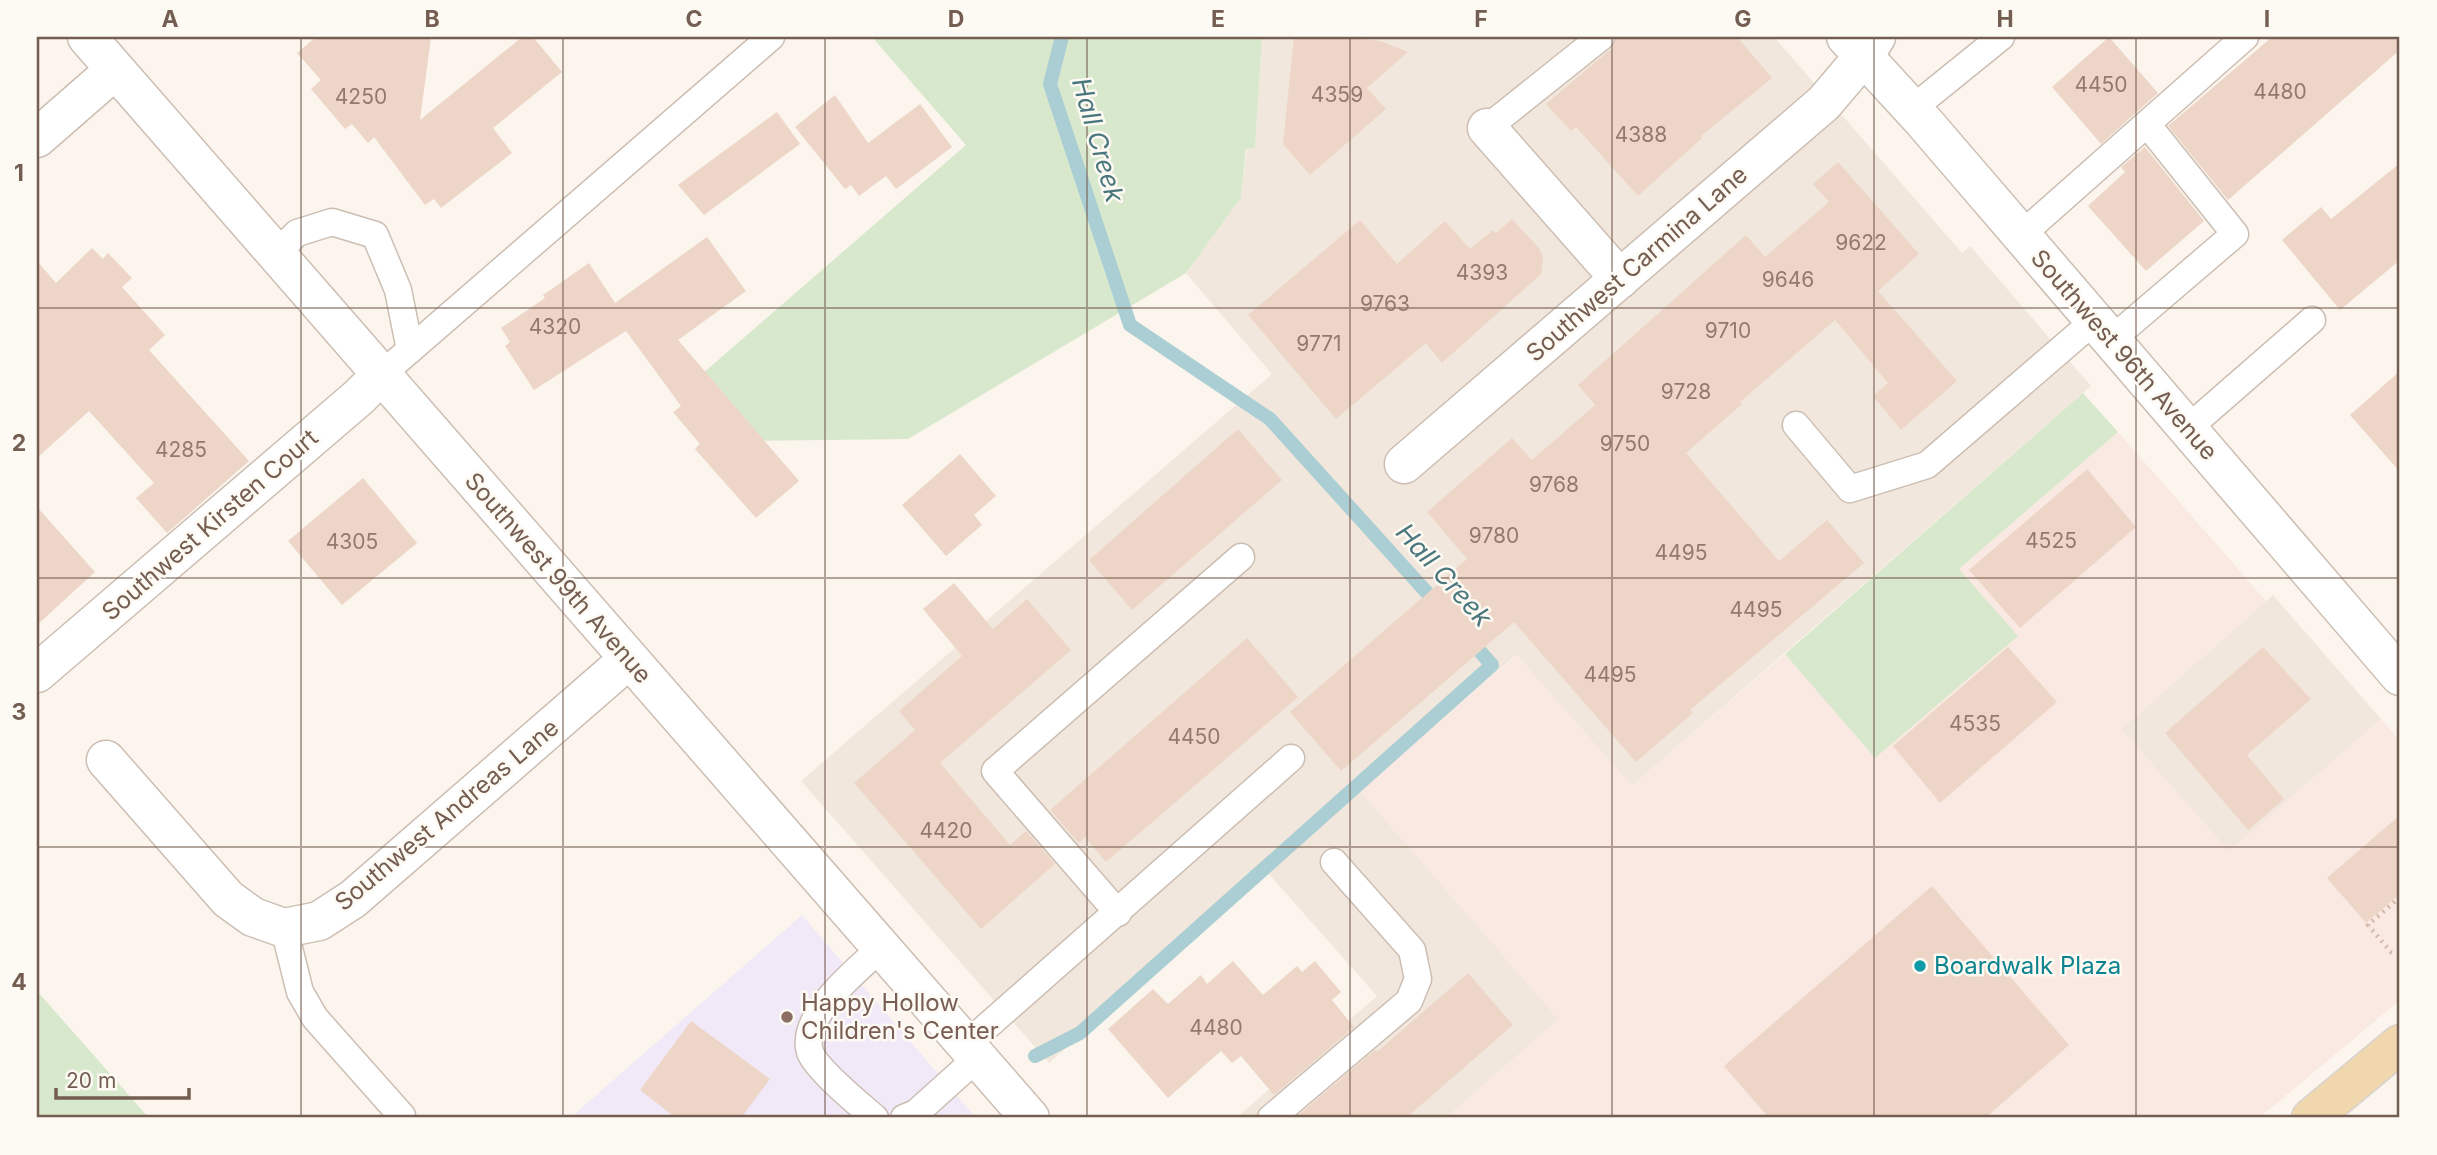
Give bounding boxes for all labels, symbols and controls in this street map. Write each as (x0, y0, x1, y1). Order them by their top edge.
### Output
text: A (161, 5, 179, 33)
text: B (424, 5, 440, 33)
text: C (685, 5, 703, 33)
text: D (948, 5, 964, 33)
text: E (1211, 5, 1225, 33)
text: F (1474, 5, 1488, 33)
text: G (1734, 5, 1752, 33)
text: H (1996, 5, 2014, 33)
text: I (2264, 5, 2270, 33)
house number: 4450 (2074, 72, 2128, 97)
water label: Hall Creek (1066, 74, 1131, 206)
house number: 4480 (2253, 79, 2307, 104)
house number: 4359 (1311, 82, 1363, 107)
house number: 4250 (335, 84, 387, 109)
house number: 4388 (1615, 122, 1667, 147)
text: 1 (14, 159, 24, 187)
street label: Southwest Carmina Lane (1520, 160, 1753, 368)
house number: 9622 (1835, 230, 1887, 255)
street label: Southwest 96th Avenue (2025, 244, 2224, 466)
house number: 4393 (1456, 260, 1508, 285)
house number: 9646 (1762, 267, 1814, 292)
house number: 9763 (1360, 291, 1410, 316)
house number: 4320 (529, 314, 581, 339)
house number: 9710 (1705, 318, 1751, 343)
house number: 9771 (1296, 331, 1342, 356)
house number: 9728 (1661, 379, 1711, 404)
street label: Southwest Kirsten Court (96, 423, 324, 626)
text: 2 (12, 429, 26, 457)
house number: 9750 (1600, 431, 1650, 456)
house number: 4285 (155, 437, 207, 462)
street label: Southwest 99th Avenue (459, 466, 658, 689)
house number: 9768 (1529, 472, 1579, 497)
water label: Hall Creek (1390, 517, 1499, 633)
house number: 9780 (1469, 523, 1519, 548)
house number: 4525 (2025, 528, 2077, 553)
house number: 4305 (326, 529, 378, 554)
house number: 4495 (1655, 540, 1707, 565)
house number: 4495 (1730, 597, 1782, 622)
house number: 4495 (1584, 662, 1636, 687)
text: 3 (12, 698, 26, 726)
house number: 4535 (1949, 711, 2001, 736)
street label: Southwest Andreas Lane (329, 713, 564, 917)
house number: 4450 (1167, 724, 1221, 749)
house number: 4420 (919, 818, 973, 843)
place label: Boardwalk Plaza (1934, 951, 2121, 980)
marker: Boardwalk Plaza (1912, 958, 1928, 974)
text: 4 (11, 968, 27, 996)
place label: Happy Hollow Children's Center (801, 988, 999, 1045)
marker: Happy Hollow Children's Center (779, 1009, 795, 1025)
house number: 4480 (1189, 1015, 1243, 1040)
scale bar (56, 1057, 189, 1101)
text: 20 m (66, 1068, 116, 1093)

